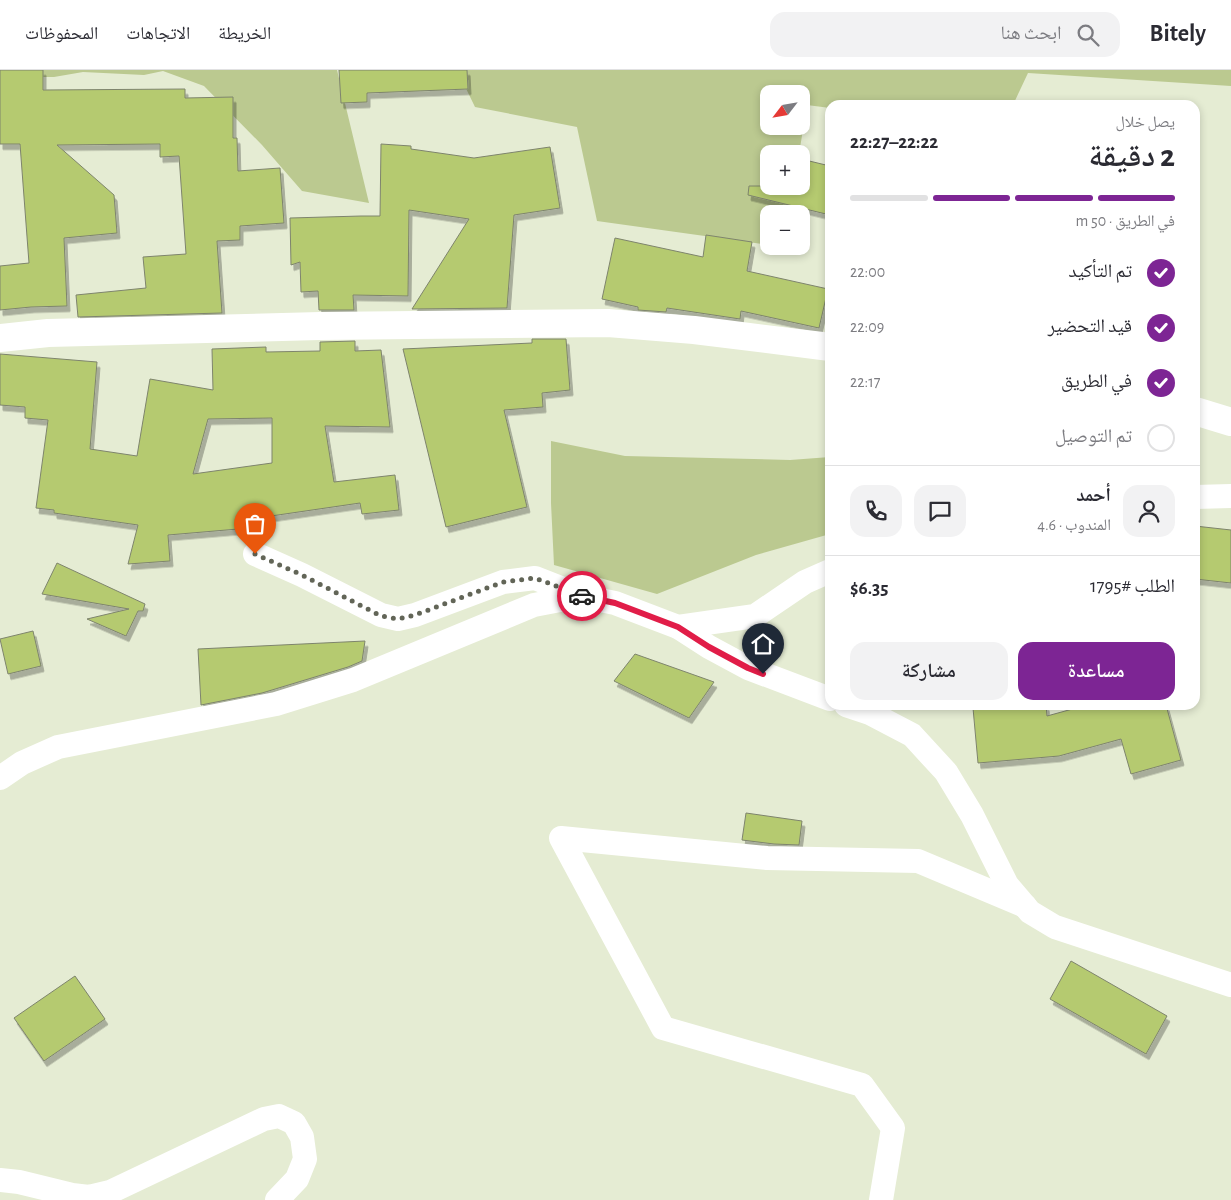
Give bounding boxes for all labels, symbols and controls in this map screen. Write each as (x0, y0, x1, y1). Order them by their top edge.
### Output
search box (770, 12, 1120, 57)
icon: search (1074, 21, 1102, 49)
text: Bitely (1150, 22, 1206, 46)
text: ابحث هنا (1001, 24, 1062, 43)
text: المحفوظات (25, 25, 98, 43)
text: الاتجاهات (126, 25, 190, 43)
text: الخريطة (218, 25, 271, 43)
north arrow (760, 85, 810, 135)
map controls (760, 85, 810, 255)
text: يصل خلال (1116, 114, 1175, 130)
text: 22:22–22:27 (850, 133, 938, 152)
text: 2 دقيقة (1089, 140, 1175, 172)
button: + (760, 145, 810, 195)
button: − (760, 205, 810, 255)
text: في الطريق · 50 m (1076, 213, 1175, 229)
icon: check (1147, 259, 1175, 287)
text: تم التأكيد (1068, 262, 1132, 281)
text: 22:00 (850, 264, 885, 280)
icon: check (1147, 314, 1175, 342)
text: قيد التحضير (1048, 317, 1132, 336)
text: 22:09 (850, 319, 884, 335)
icon: check (1147, 369, 1175, 397)
text: في الطريق (1061, 372, 1132, 391)
text: 22:17 (850, 374, 880, 390)
text: تم التوصيل (1055, 427, 1132, 446)
button: phone (850, 485, 902, 537)
button: chat (914, 485, 966, 537)
button: person (1123, 485, 1175, 537)
text: أحمد (1076, 486, 1111, 505)
pin (234, 503, 276, 554)
icon: bag (241, 510, 269, 538)
text: المندوب · 4.6 (1037, 517, 1111, 533)
courier (557, 571, 607, 621)
text: الطلب #1795 (1090, 577, 1175, 596)
text: $6.35 (850, 579, 888, 598)
icon: car (568, 582, 596, 610)
pin (742, 623, 784, 674)
icon: home (749, 630, 777, 658)
button: مشاركة (850, 642, 1008, 700)
button: مساعدة (1018, 642, 1175, 700)

